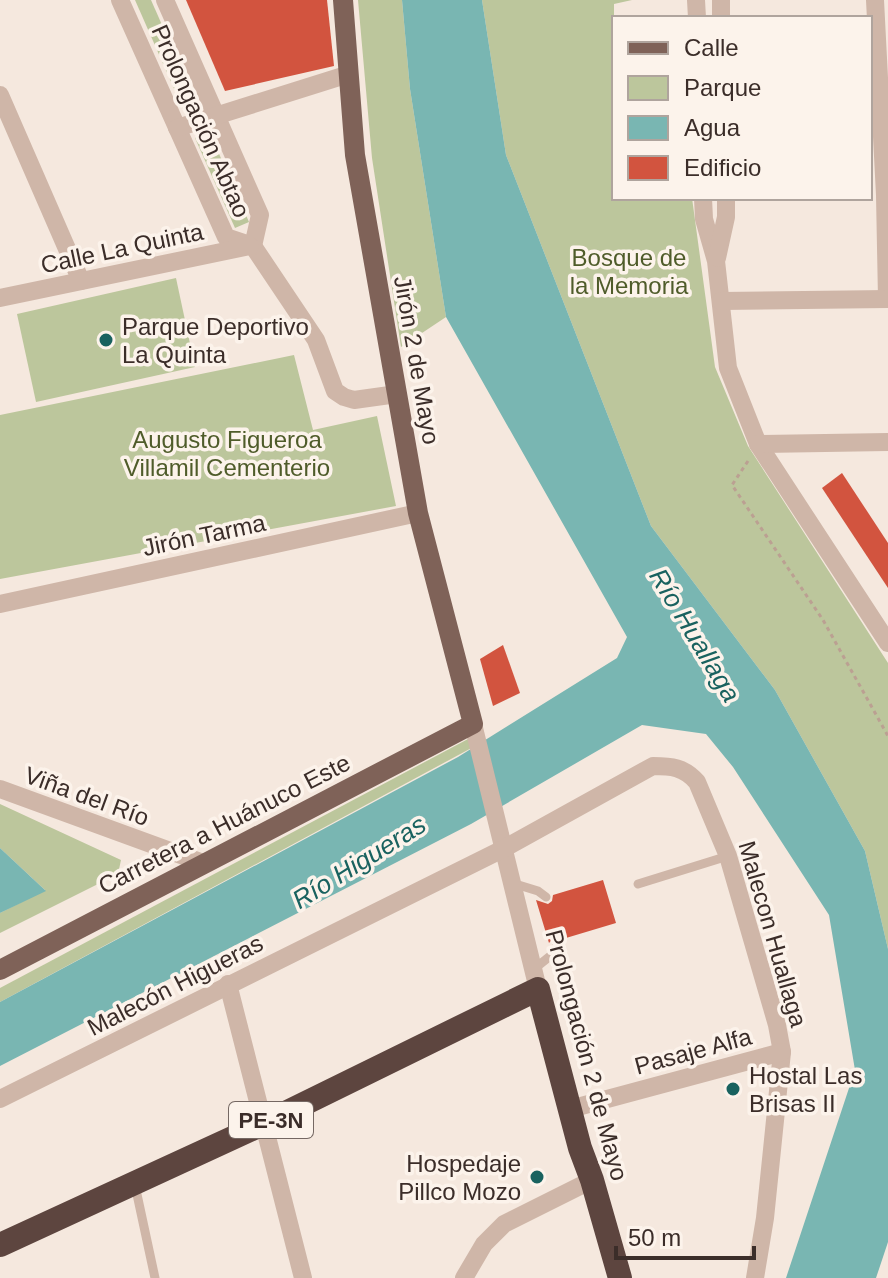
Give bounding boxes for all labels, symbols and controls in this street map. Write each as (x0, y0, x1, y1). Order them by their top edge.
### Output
legend (612, 16, 872, 200)
street label: Prolongación Abtao (146, 20, 256, 222)
text: Calle (684, 34, 739, 61)
text: Parque (684, 74, 761, 101)
text: Agua (684, 114, 741, 141)
text: Edificio (684, 154, 761, 181)
street label: Calle La Quinta (38, 217, 206, 278)
park label: Bosque de la Memoria (570, 244, 689, 299)
street label: Jirón 2 de Mayo (389, 274, 445, 446)
place label: Parque Deportivo La Quinta (122, 313, 309, 368)
marker: Parque Deportivo La Quinta (97, 331, 115, 349)
park label: Augusto Figueroa Villamil Cementerio (124, 426, 330, 481)
street label: Jirón Tarma (140, 509, 269, 561)
water label: Río Huallaga (643, 563, 747, 707)
street label: Carretera a Huánuco Este (94, 749, 354, 899)
street label: Viña del Río (21, 761, 153, 831)
water label: Río Higueras (287, 809, 431, 915)
street label: Malecon Huallaga (734, 838, 813, 1031)
street label: Prolongación 2 de Mayo (540, 926, 634, 1184)
street label: Malecón Higueras (83, 929, 267, 1041)
street label: Pasaje Alfa (632, 1022, 755, 1080)
place label: Hostal Las Brisas II (749, 1062, 862, 1117)
marker: Hostal Las Brisas II (724, 1080, 742, 1098)
road number: PE-3N (229, 1102, 313, 1138)
place label: Hospedaje Pillco Mozo (398, 1150, 521, 1205)
marker: Hospedaje Pillco Mozo (528, 1168, 546, 1186)
scale bar (616, 1210, 754, 1260)
text: 50 m (628, 1224, 681, 1251)

